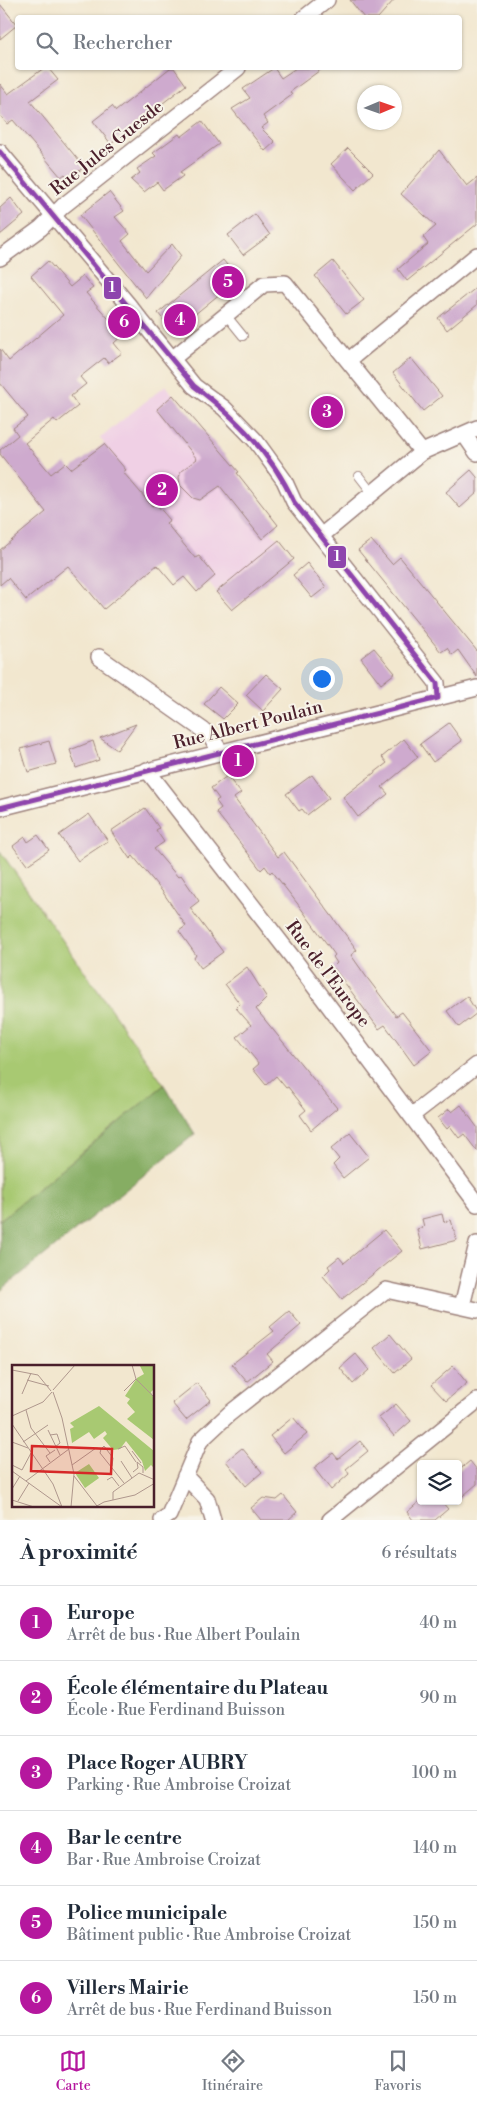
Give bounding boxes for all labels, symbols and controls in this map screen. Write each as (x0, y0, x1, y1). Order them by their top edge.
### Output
search box (15, 15, 462, 70)
icon: search (33, 29, 61, 57)
text: Rechercher (73, 31, 172, 55)
north arrow (357, 85, 402, 130)
street label: Rue Jules Guesde (46, 95, 168, 201)
pin: 5 (212, 263, 244, 301)
line badge: 1 (103, 276, 122, 300)
text: 1 (109, 279, 116, 297)
pin: 4 (164, 301, 196, 339)
pin: 6 (108, 303, 140, 341)
pin: 3 (311, 393, 343, 431)
pin: 2 (146, 471, 178, 509)
line badge: 1 (327, 545, 347, 569)
text: 1 (334, 548, 341, 566)
your location (309, 666, 335, 692)
street label: Rue Albert Poulain (171, 695, 325, 755)
pin: 1 (222, 742, 254, 780)
street label: Rue de l'Europe (280, 916, 376, 1032)
inset map (12, 1365, 155, 1508)
map controls (417, 1460, 462, 1505)
button: layers (417, 1460, 462, 1505)
text: À proximité (20, 1540, 137, 1566)
text: 6 résultats (382, 1543, 457, 1563)
text: Europe (67, 1601, 135, 1625)
text: 1 (32, 1613, 40, 1633)
text: 40 m (420, 1613, 457, 1633)
text: Arrêt de bus · Rue Albert Poulain (67, 1625, 300, 1645)
text: École élémentaire du Plateau (67, 1676, 328, 1700)
text: 2 (31, 1688, 41, 1708)
text: 90 m (419, 1688, 457, 1708)
text: École · Rue Ferdinand Buisson (67, 1700, 285, 1720)
text: Place Roger AUBRY (67, 1751, 248, 1775)
text: 3 (31, 1763, 41, 1783)
text: 100 m (412, 1763, 457, 1783)
text: Parking · Rue Ambroise Croizat (67, 1775, 291, 1795)
text: Bar le centre (67, 1826, 182, 1850)
text: 4 (31, 1838, 41, 1858)
text: 140 m (413, 1838, 457, 1858)
text: Bar · Rue Ambroise Croizat (67, 1850, 261, 1870)
text: Police municipale (67, 1901, 227, 1925)
text: 5 (31, 1913, 41, 1933)
text: 150 m (413, 1913, 457, 1933)
text: Bâtiment public · Rue Ambroise Croizat (67, 1925, 351, 1945)
text: Villers Mairie (67, 1976, 189, 2000)
text: 6 (31, 1988, 41, 2008)
text: 150 m (413, 1988, 457, 2008)
text: Arrêt de bus · Rue Ferdinand Buisson (67, 2000, 332, 2020)
tab: Carte (56, 2047, 91, 2095)
tab: Itinéraire (202, 2047, 263, 2095)
tab: Favoris (374, 2047, 421, 2095)

